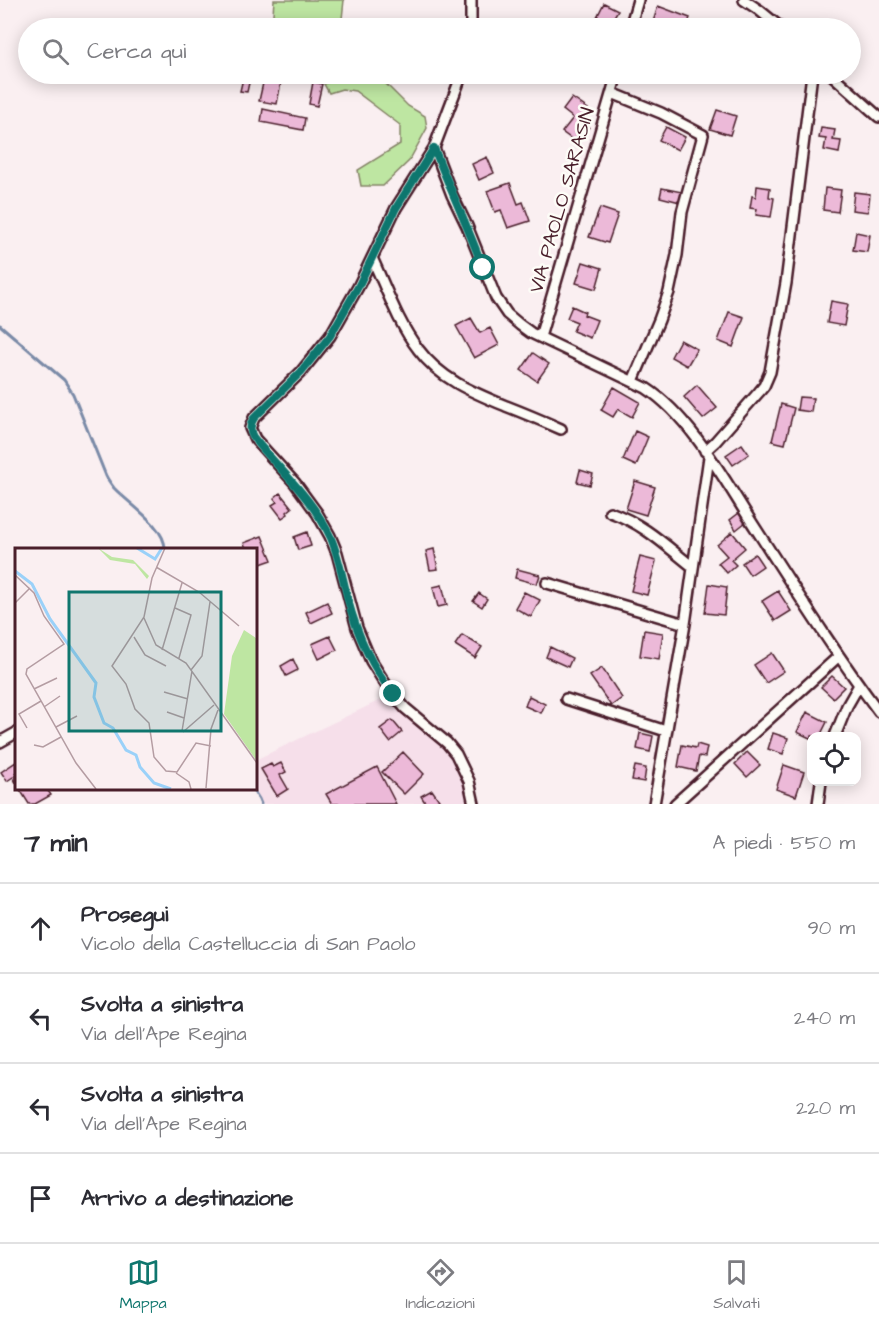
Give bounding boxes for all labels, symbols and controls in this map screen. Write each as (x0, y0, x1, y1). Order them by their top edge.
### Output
search box (18, 18, 861, 84)
icon: search (39, 35, 72, 68)
text: Cerca qui (87, 36, 186, 67)
street label: VIA PAOLO SARASIN (522, 104, 602, 296)
route start (469, 254, 495, 280)
inset map (15, 548, 256, 789)
route end (379, 680, 405, 706)
map controls (807, 732, 861, 786)
button: locate (807, 732, 861, 786)
text: 7 min (24, 825, 88, 861)
text: A piedi · 550 m (713, 829, 855, 857)
text: Prosegui (81, 899, 168, 930)
icon: ahead (24, 912, 57, 945)
text: 90 m (807, 914, 855, 942)
text: Vicolo della Castelluccia di San Paolo (81, 930, 416, 958)
text: Svolta a sinistra (81, 989, 243, 1020)
icon: left (24, 1002, 57, 1035)
text: 240 m (794, 1004, 855, 1032)
text: Via dell'Ape Regina (81, 1020, 247, 1048)
text: Svolta a sinistra (81, 1079, 243, 1110)
icon: left (24, 1092, 57, 1125)
text: 220 m (796, 1094, 855, 1122)
text: Via dell'Ape Regina (81, 1110, 247, 1138)
icon: arrive (24, 1182, 57, 1215)
text: Arrivo a destinazione (81, 1183, 293, 1214)
tab: Mappa (119, 1256, 167, 1314)
tab: Indicazioni (405, 1256, 475, 1314)
tab: Salvati (713, 1256, 760, 1314)

